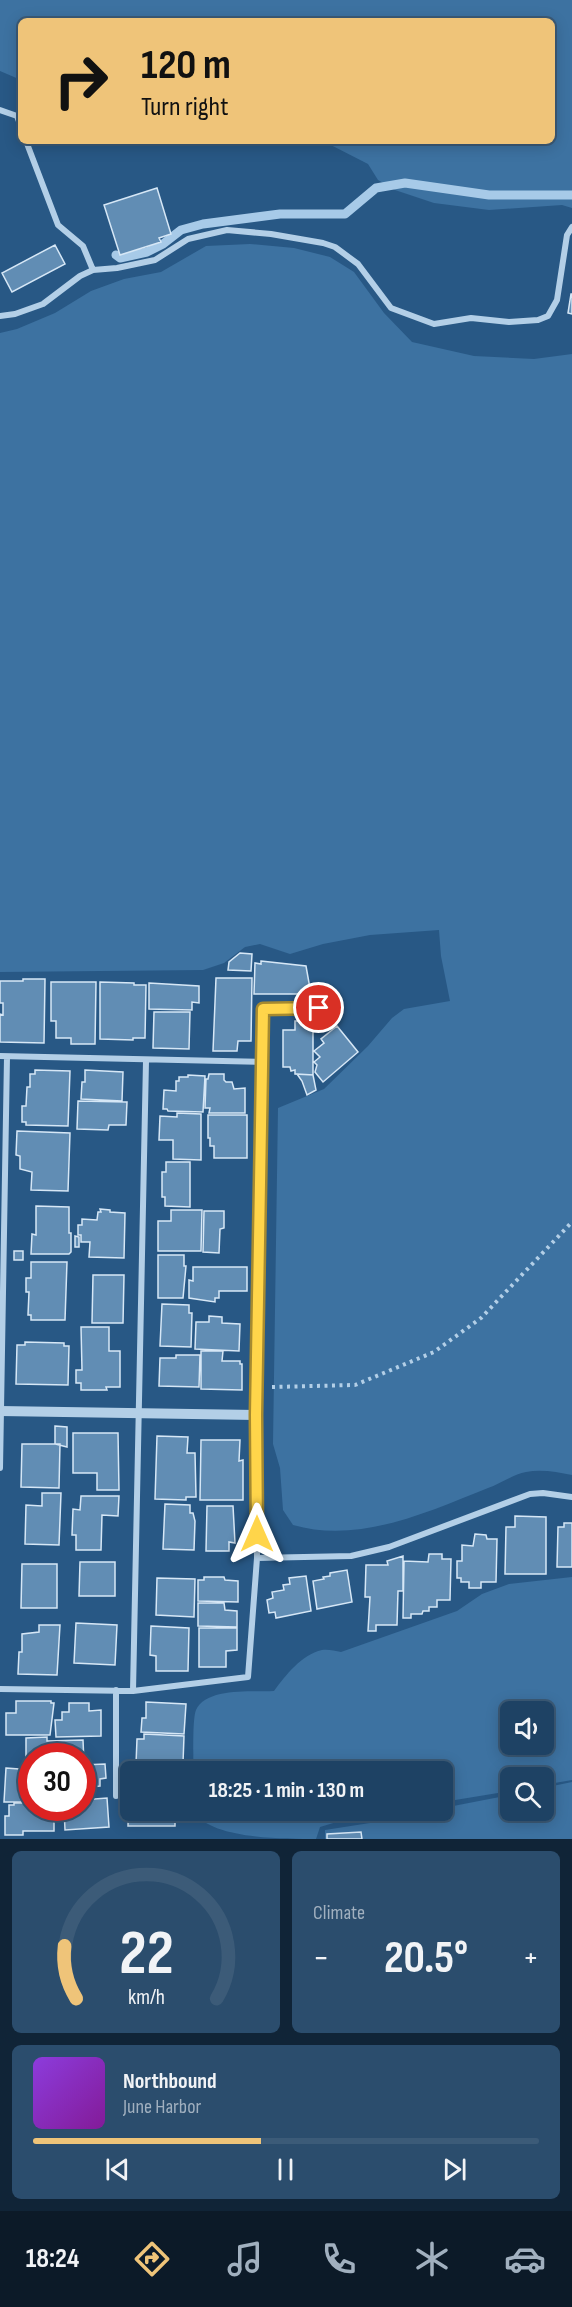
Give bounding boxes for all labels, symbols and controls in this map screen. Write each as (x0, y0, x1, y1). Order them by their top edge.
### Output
text: 120 m (141, 40, 231, 91)
icon: right (42, 42, 120, 120)
text: Turn right (141, 91, 228, 123)
pin (293, 982, 344, 1033)
icon: arrive (302, 991, 335, 1024)
position arrow (225, 1502, 289, 1566)
map controls (500, 1701, 554, 1821)
button: sound (500, 1701, 554, 1755)
speed limit sign: 30 (18, 1743, 96, 1821)
button: search (500, 1767, 554, 1821)
text: 18:25 · 1 min · 130 m (209, 1777, 364, 1804)
text: Climate (313, 1901, 365, 1925)
text: 22 (119, 1917, 173, 1992)
text: 20.5° (384, 1931, 468, 1986)
text: − (313, 1938, 329, 1978)
text: + (523, 1938, 539, 1978)
text: km/h (127, 1985, 165, 2010)
text: Northbound (123, 2068, 217, 2095)
text: June Harbor (123, 2095, 201, 2119)
icon: previous (101, 2153, 134, 2186)
icon: pause (269, 2153, 302, 2186)
icon: next (438, 2153, 471, 2186)
icon: directions (131, 2238, 173, 2280)
icon: music (224, 2238, 266, 2280)
icon: phone (318, 2238, 360, 2280)
icon: climate (411, 2238, 453, 2280)
icon: car (504, 2238, 546, 2280)
text: 18:24 (26, 2243, 79, 2275)

